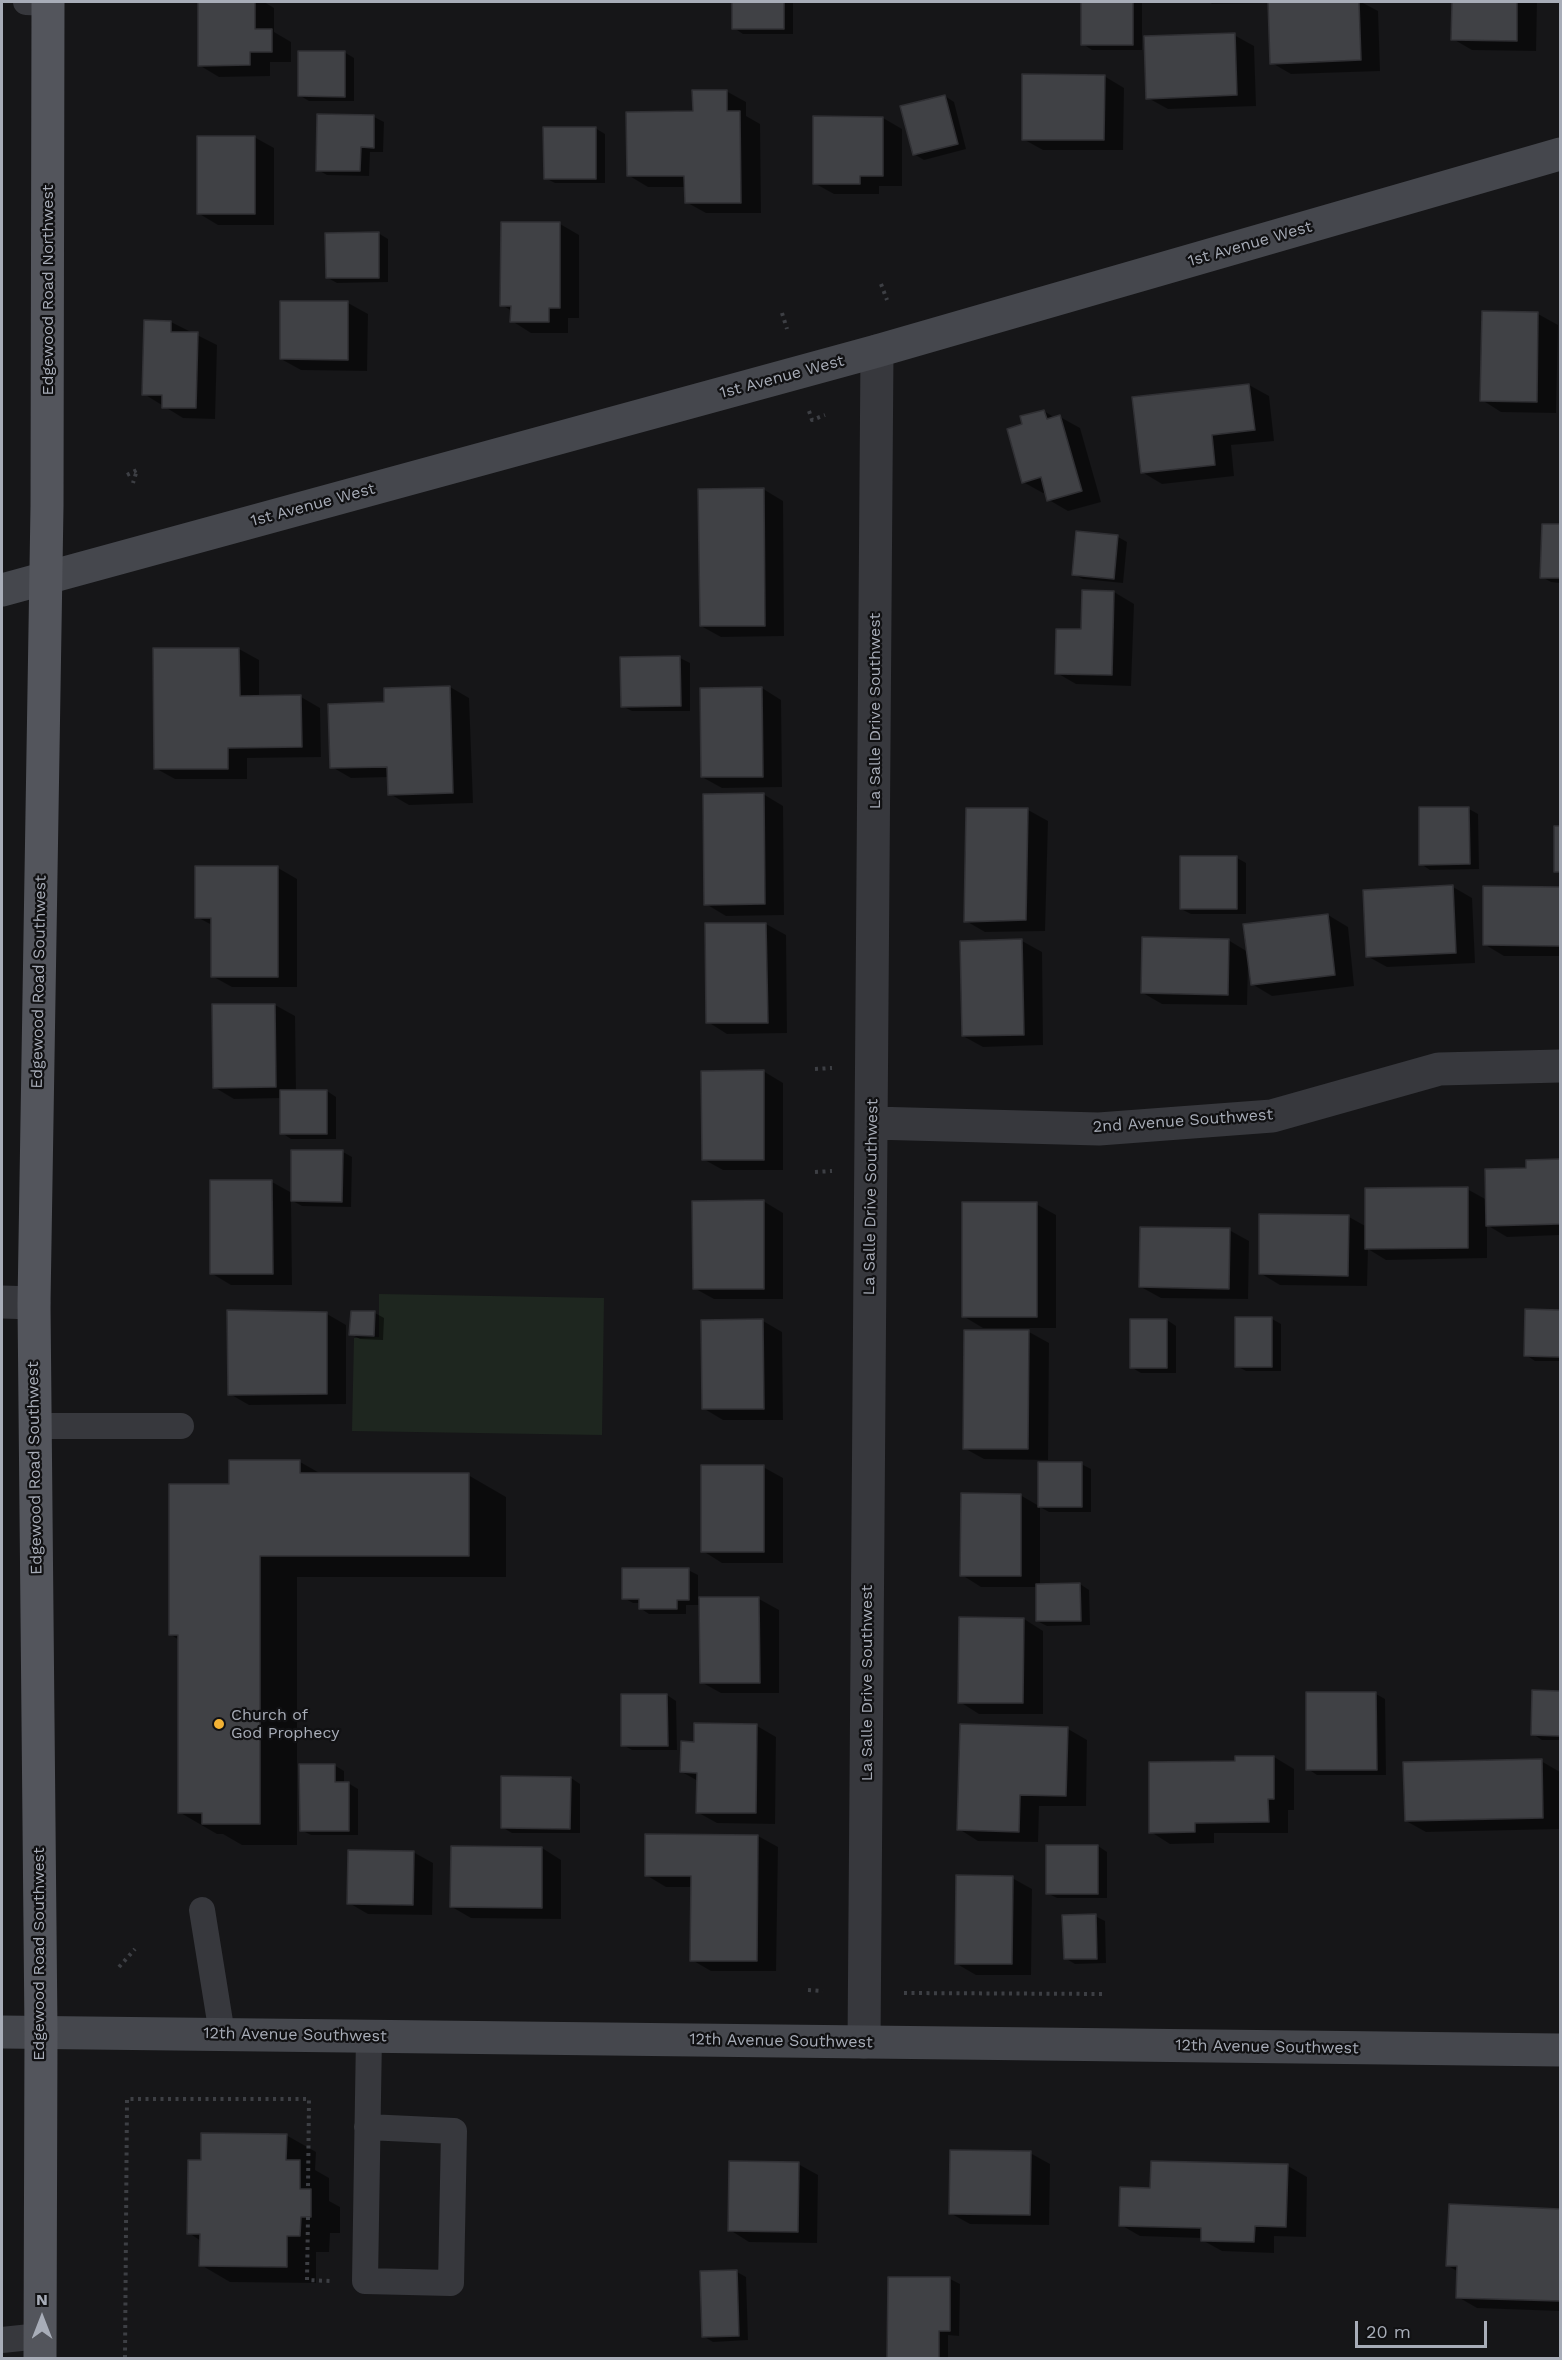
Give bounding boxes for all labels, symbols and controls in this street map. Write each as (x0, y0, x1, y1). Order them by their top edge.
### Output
street label: Edgewood Road Northwest (38, 184, 58, 396)
street label: 1st Avenue West (1186, 217, 1314, 271)
street label: 1st Avenue West (718, 351, 846, 403)
street label: 1st Avenue West (249, 479, 377, 531)
street label: La Salle Drive Southwest (865, 613, 885, 809)
street label: Edgewood Road Southwest (28, 875, 50, 1089)
street label: La Salle Drive Southwest (860, 1099, 882, 1295)
street label: 2nd Avenue Southwest (1092, 1105, 1274, 1137)
street label: Edgewood Road Southwest (24, 1361, 46, 1575)
street label: La Salle Drive Southwest (857, 1585, 877, 1781)
place label: Church of God Prophecy (231, 1705, 339, 1743)
marker: Church of God Prophecy (212, 1717, 226, 1731)
street label: Edgewood Road Southwest (29, 1847, 49, 2061)
street label: 12th Avenue Southwest (203, 2024, 387, 2046)
street label: 12th Avenue Southwest (689, 2030, 873, 2052)
street label: 12th Avenue Southwest (1175, 2036, 1359, 2058)
north arrow (12, 2288, 72, 2348)
text: N (36, 2290, 48, 2309)
scale bar (1358, 2309, 1490, 2347)
text: 20 m (1366, 2321, 1411, 2342)

